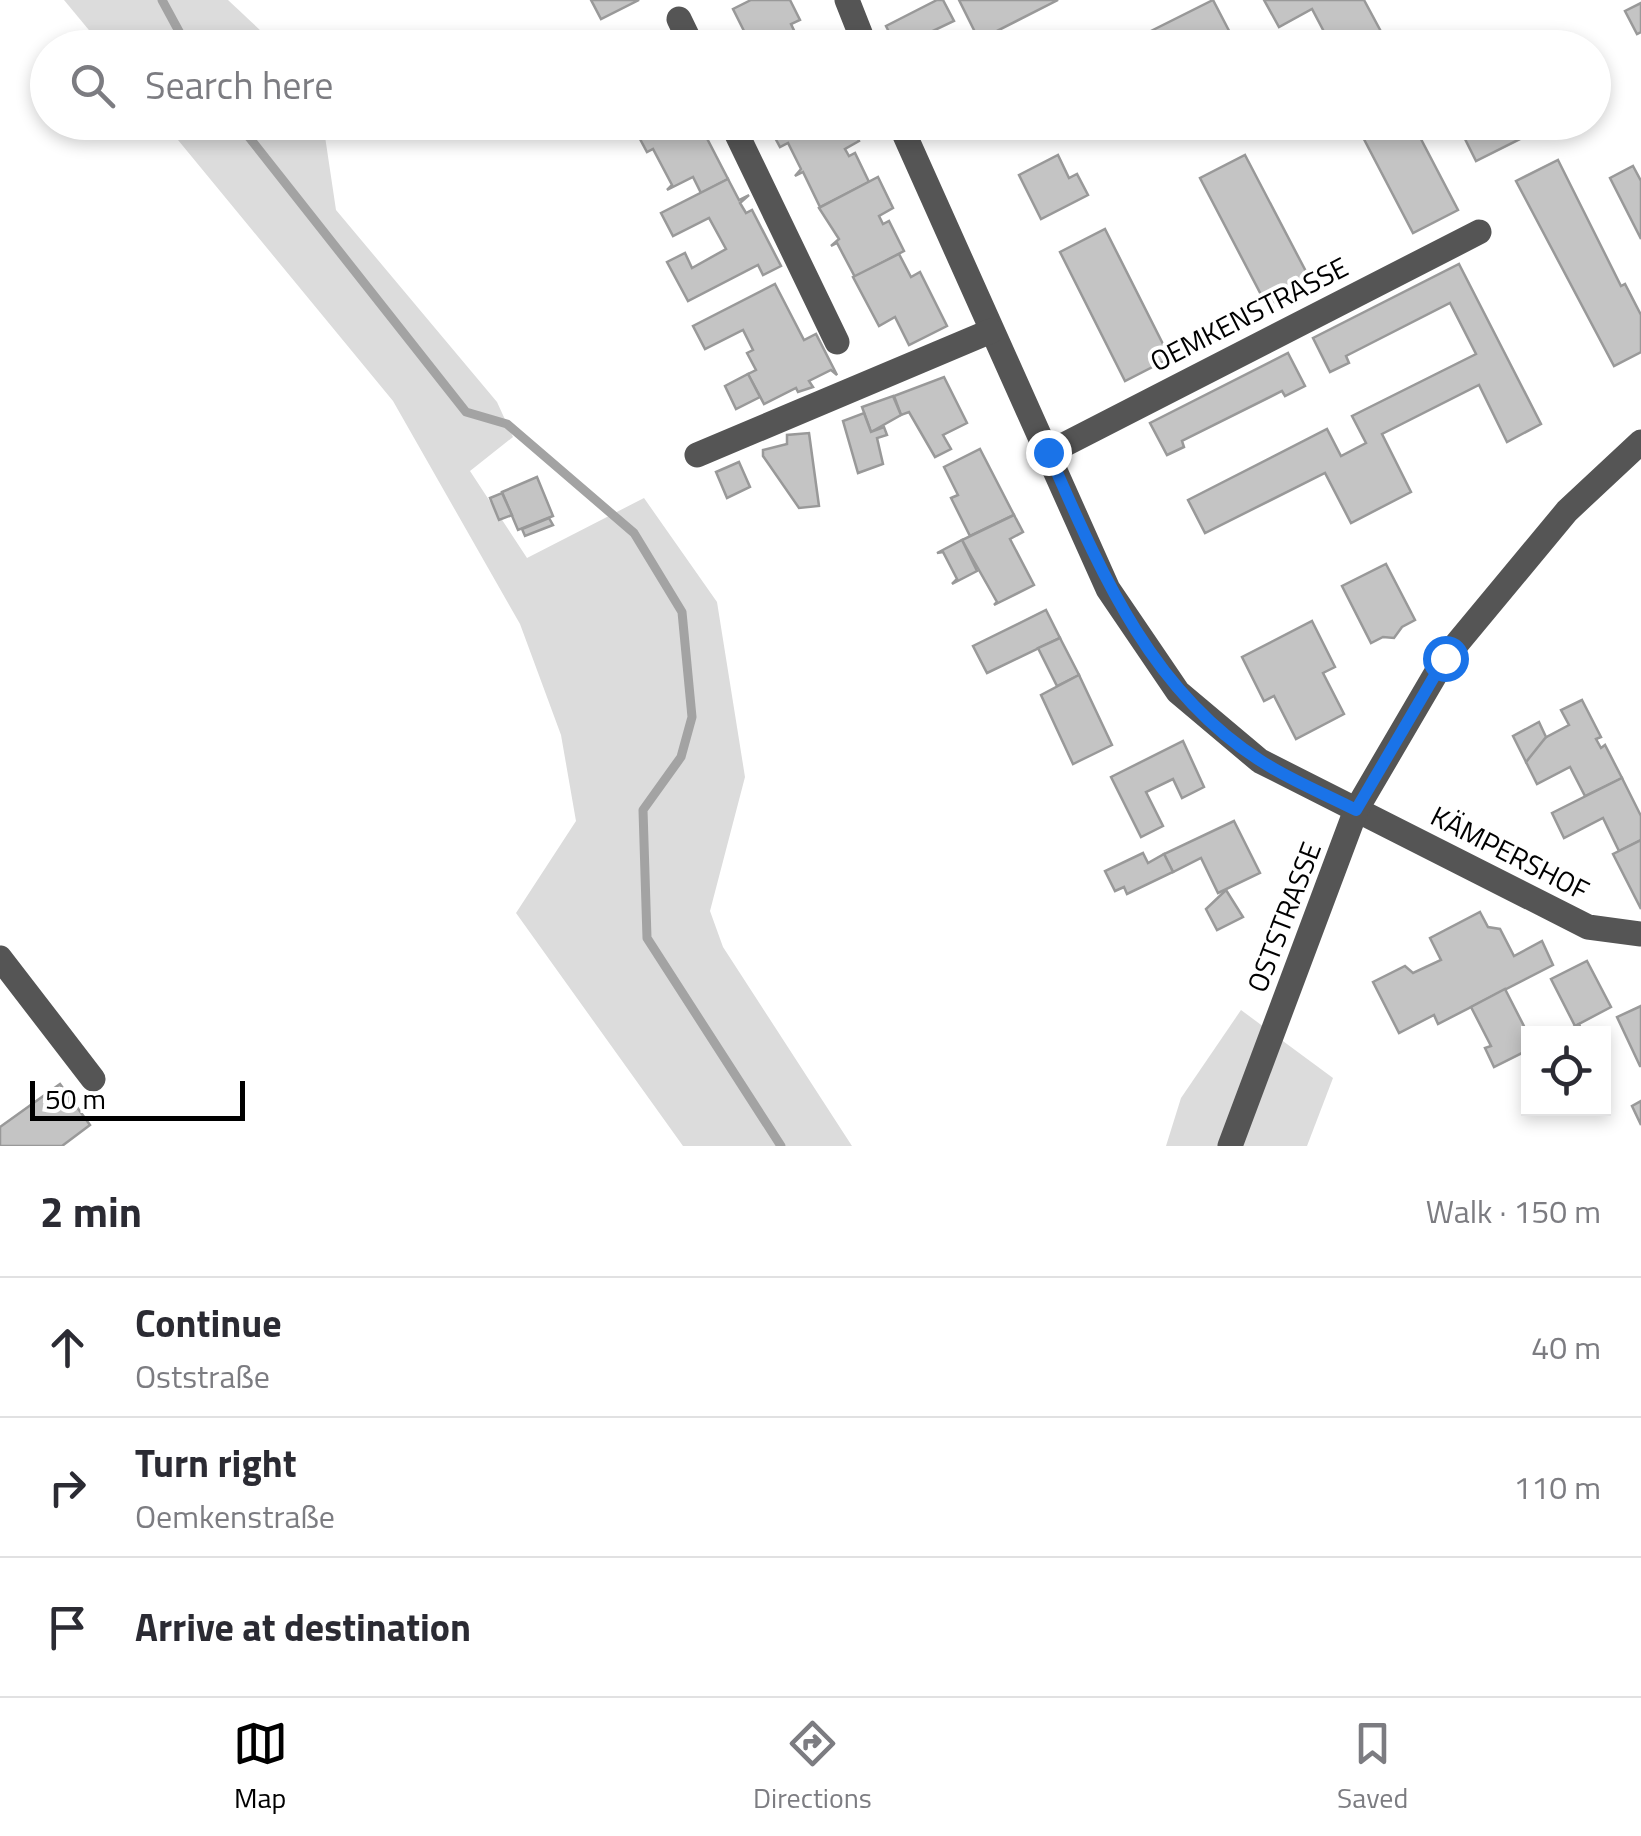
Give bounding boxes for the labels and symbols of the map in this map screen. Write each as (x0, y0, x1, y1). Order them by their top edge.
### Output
street label: OEMKENSTRASSE (1142, 245, 1355, 382)
route end (1026, 430, 1072, 476)
route start (1423, 636, 1469, 682)
street label: KÄMPERSHOF (1423, 794, 1597, 911)
street label: OSTSTRASSE (1235, 836, 1332, 998)
scale bar (30, 1076, 245, 1120)

